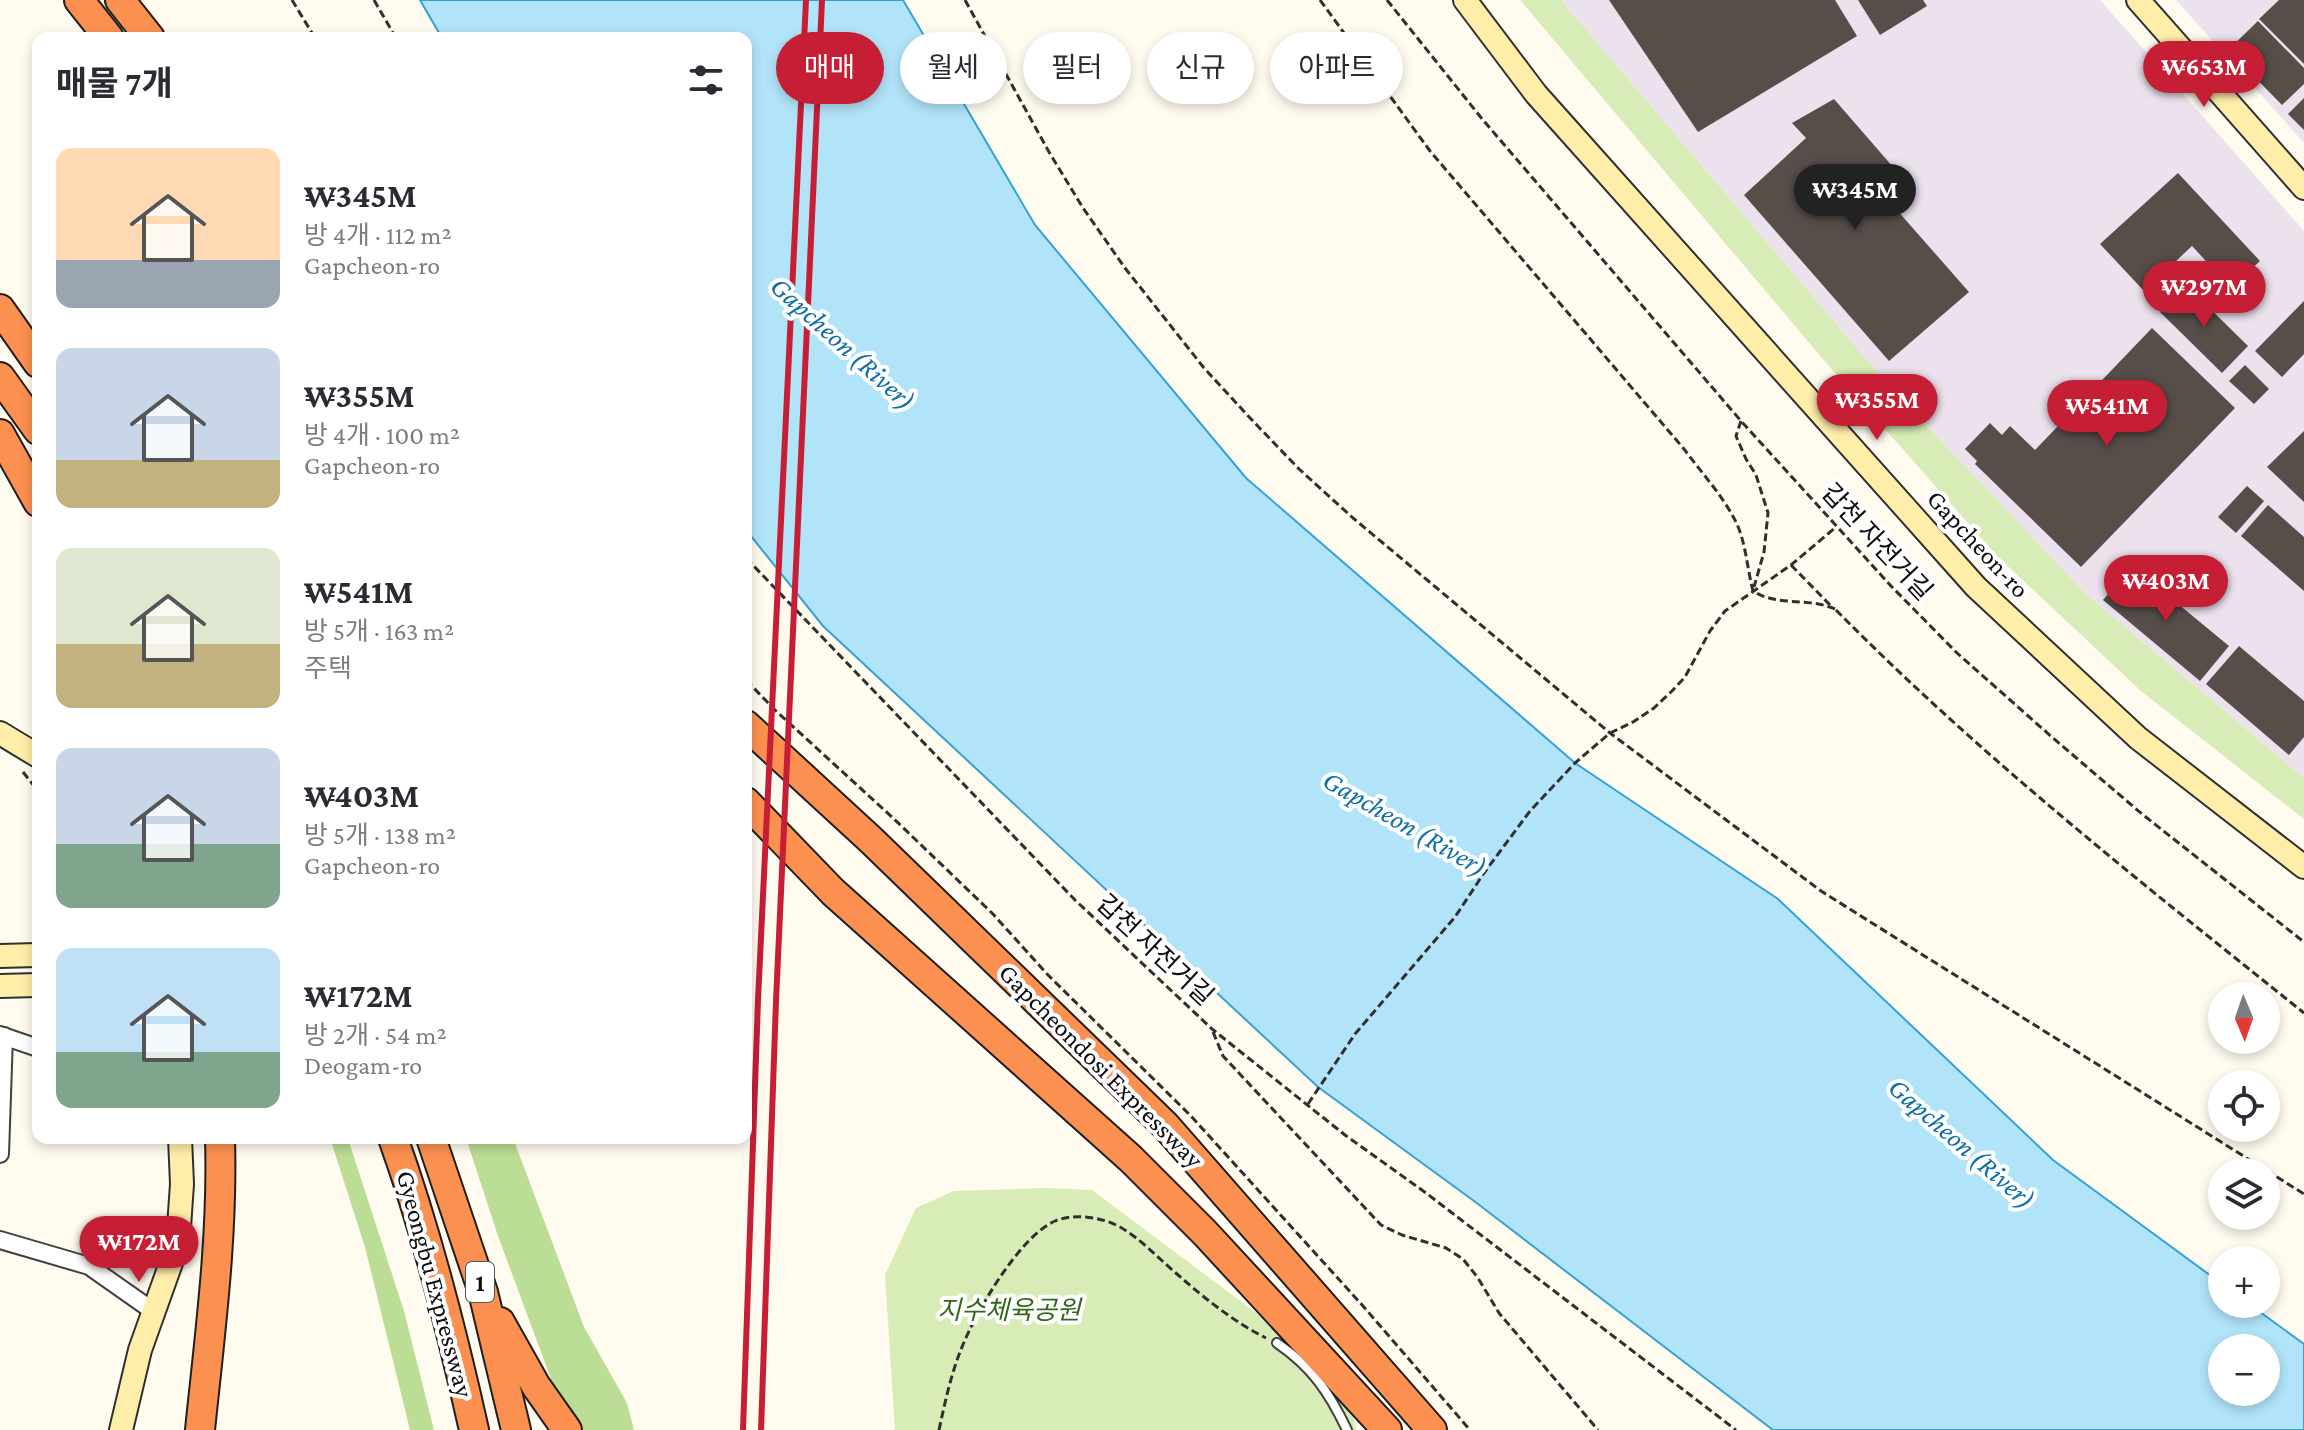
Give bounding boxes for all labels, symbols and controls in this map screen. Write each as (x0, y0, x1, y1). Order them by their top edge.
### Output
chip: 매매 (776, 32, 884, 104)
chip: 월세 (900, 32, 1007, 104)
chip: 필터 (1023, 32, 1131, 104)
chip: 신규 (1147, 32, 1254, 104)
chip: 아파트 (1270, 32, 1403, 104)
pin: ₩653M (2148, 41, 2260, 109)
text: ₩653M (2161, 52, 2247, 81)
icon: filters (684, 58, 728, 102)
text: 매물 7개 (56, 65, 173, 102)
pin: ₩345M (1799, 164, 1911, 232)
text: ₩345M (1812, 175, 1898, 204)
text: ₩345M (304, 177, 417, 214)
icon: home (120, 180, 216, 276)
text: 방 4개 · 112 m² (304, 221, 452, 250)
text: Gapcheon-ro (304, 251, 440, 280)
pin: ₩297M (2148, 261, 2260, 329)
water label: Gapcheon (River) (764, 270, 921, 417)
text: ₩297M (2161, 272, 2247, 301)
pin: ₩355M (1821, 374, 1933, 442)
text: ₩355M (304, 377, 415, 414)
icon: home (120, 380, 216, 476)
pin: ₩541M (2051, 380, 2163, 448)
text: ₩355M (1835, 385, 1919, 414)
text: ₩541M (2065, 391, 2149, 420)
text: 방 4개 · 100 m² (304, 421, 460, 450)
text: Gapcheon-ro (304, 451, 440, 480)
street label: 갑천 자전거길 (1816, 478, 1938, 606)
street label: Gapcheon-ro (1921, 484, 2035, 604)
pin: ₩403M (2110, 555, 2222, 623)
text: ₩403M (2122, 566, 2210, 595)
text: ₩541M (304, 573, 413, 610)
icon: home (120, 580, 216, 676)
text: 방 5개 · 163 m² (304, 617, 454, 646)
text: 주택 (304, 654, 352, 683)
water label: Gapcheon (River) (1317, 764, 1492, 883)
text: ₩403M (304, 777, 419, 814)
icon: home (120, 780, 216, 876)
text: 방 5개 · 138 m² (304, 821, 456, 850)
text: Gapcheon-ro (304, 851, 440, 880)
street label: 갑천 자전거길 (1091, 889, 1219, 1011)
street label: Gapcheondosi Expressway (993, 958, 1210, 1175)
text: ₩172M (304, 977, 413, 1014)
icon: home (120, 980, 216, 1076)
north arrow (2208, 982, 2280, 1054)
map controls (2208, 982, 2280, 1406)
text: 방 2개 · 54 m² (304, 1021, 447, 1050)
text: Deogam-ro (304, 1051, 422, 1080)
button: locate (2208, 1070, 2280, 1142)
water label: Gapcheon (River) (1882, 1071, 2041, 1216)
button: layers (2208, 1158, 2280, 1230)
street label: Gyeongbu Expressway (391, 1167, 479, 1402)
pin: ₩172M (83, 1216, 195, 1284)
text: ₩172M (97, 1227, 181, 1256)
button: + (2208, 1246, 2280, 1318)
road number: 1 (466, 1262, 494, 1302)
park label: 지수체육공원 (937, 1296, 1083, 1325)
button: − (2208, 1334, 2280, 1406)

